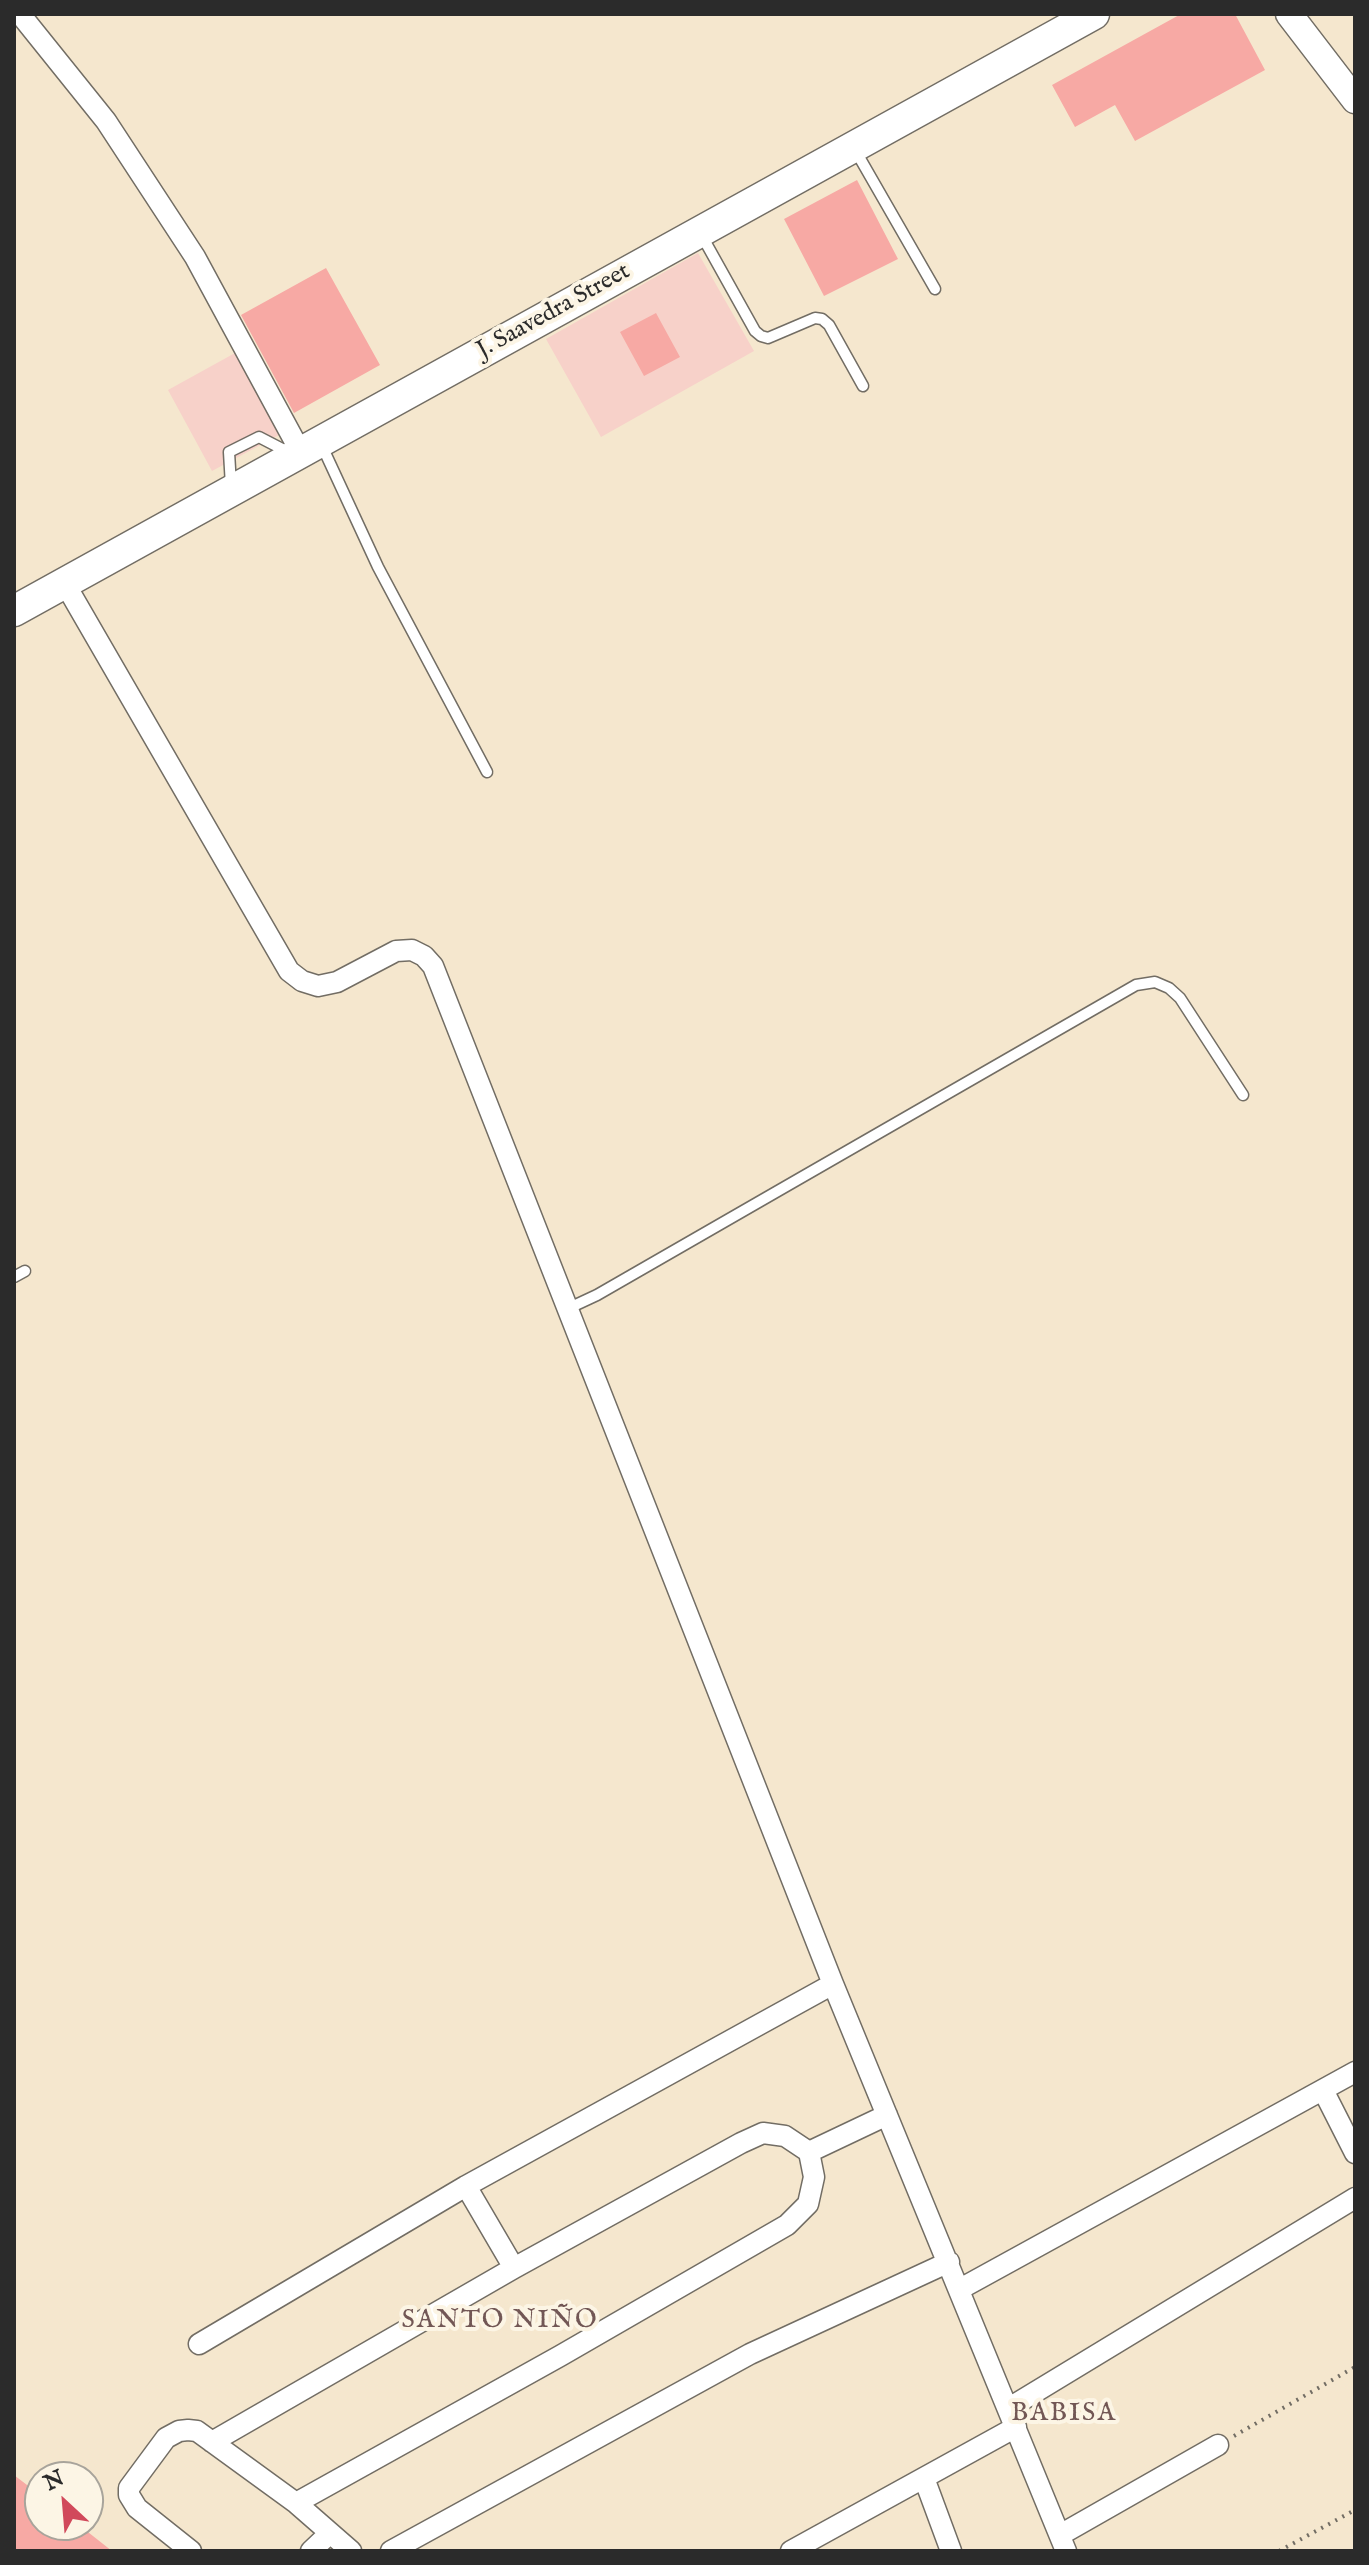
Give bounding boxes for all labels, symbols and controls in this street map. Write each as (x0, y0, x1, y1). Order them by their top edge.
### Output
street label: J. Saavedra Street (472, 258, 636, 366)
district label: SANTO NIÑO (402, 2306, 598, 2338)
district label: BABISA (1011, 2399, 1117, 2431)
north arrow (24, 2461, 104, 2541)
text: N (40, 2464, 69, 2498)

